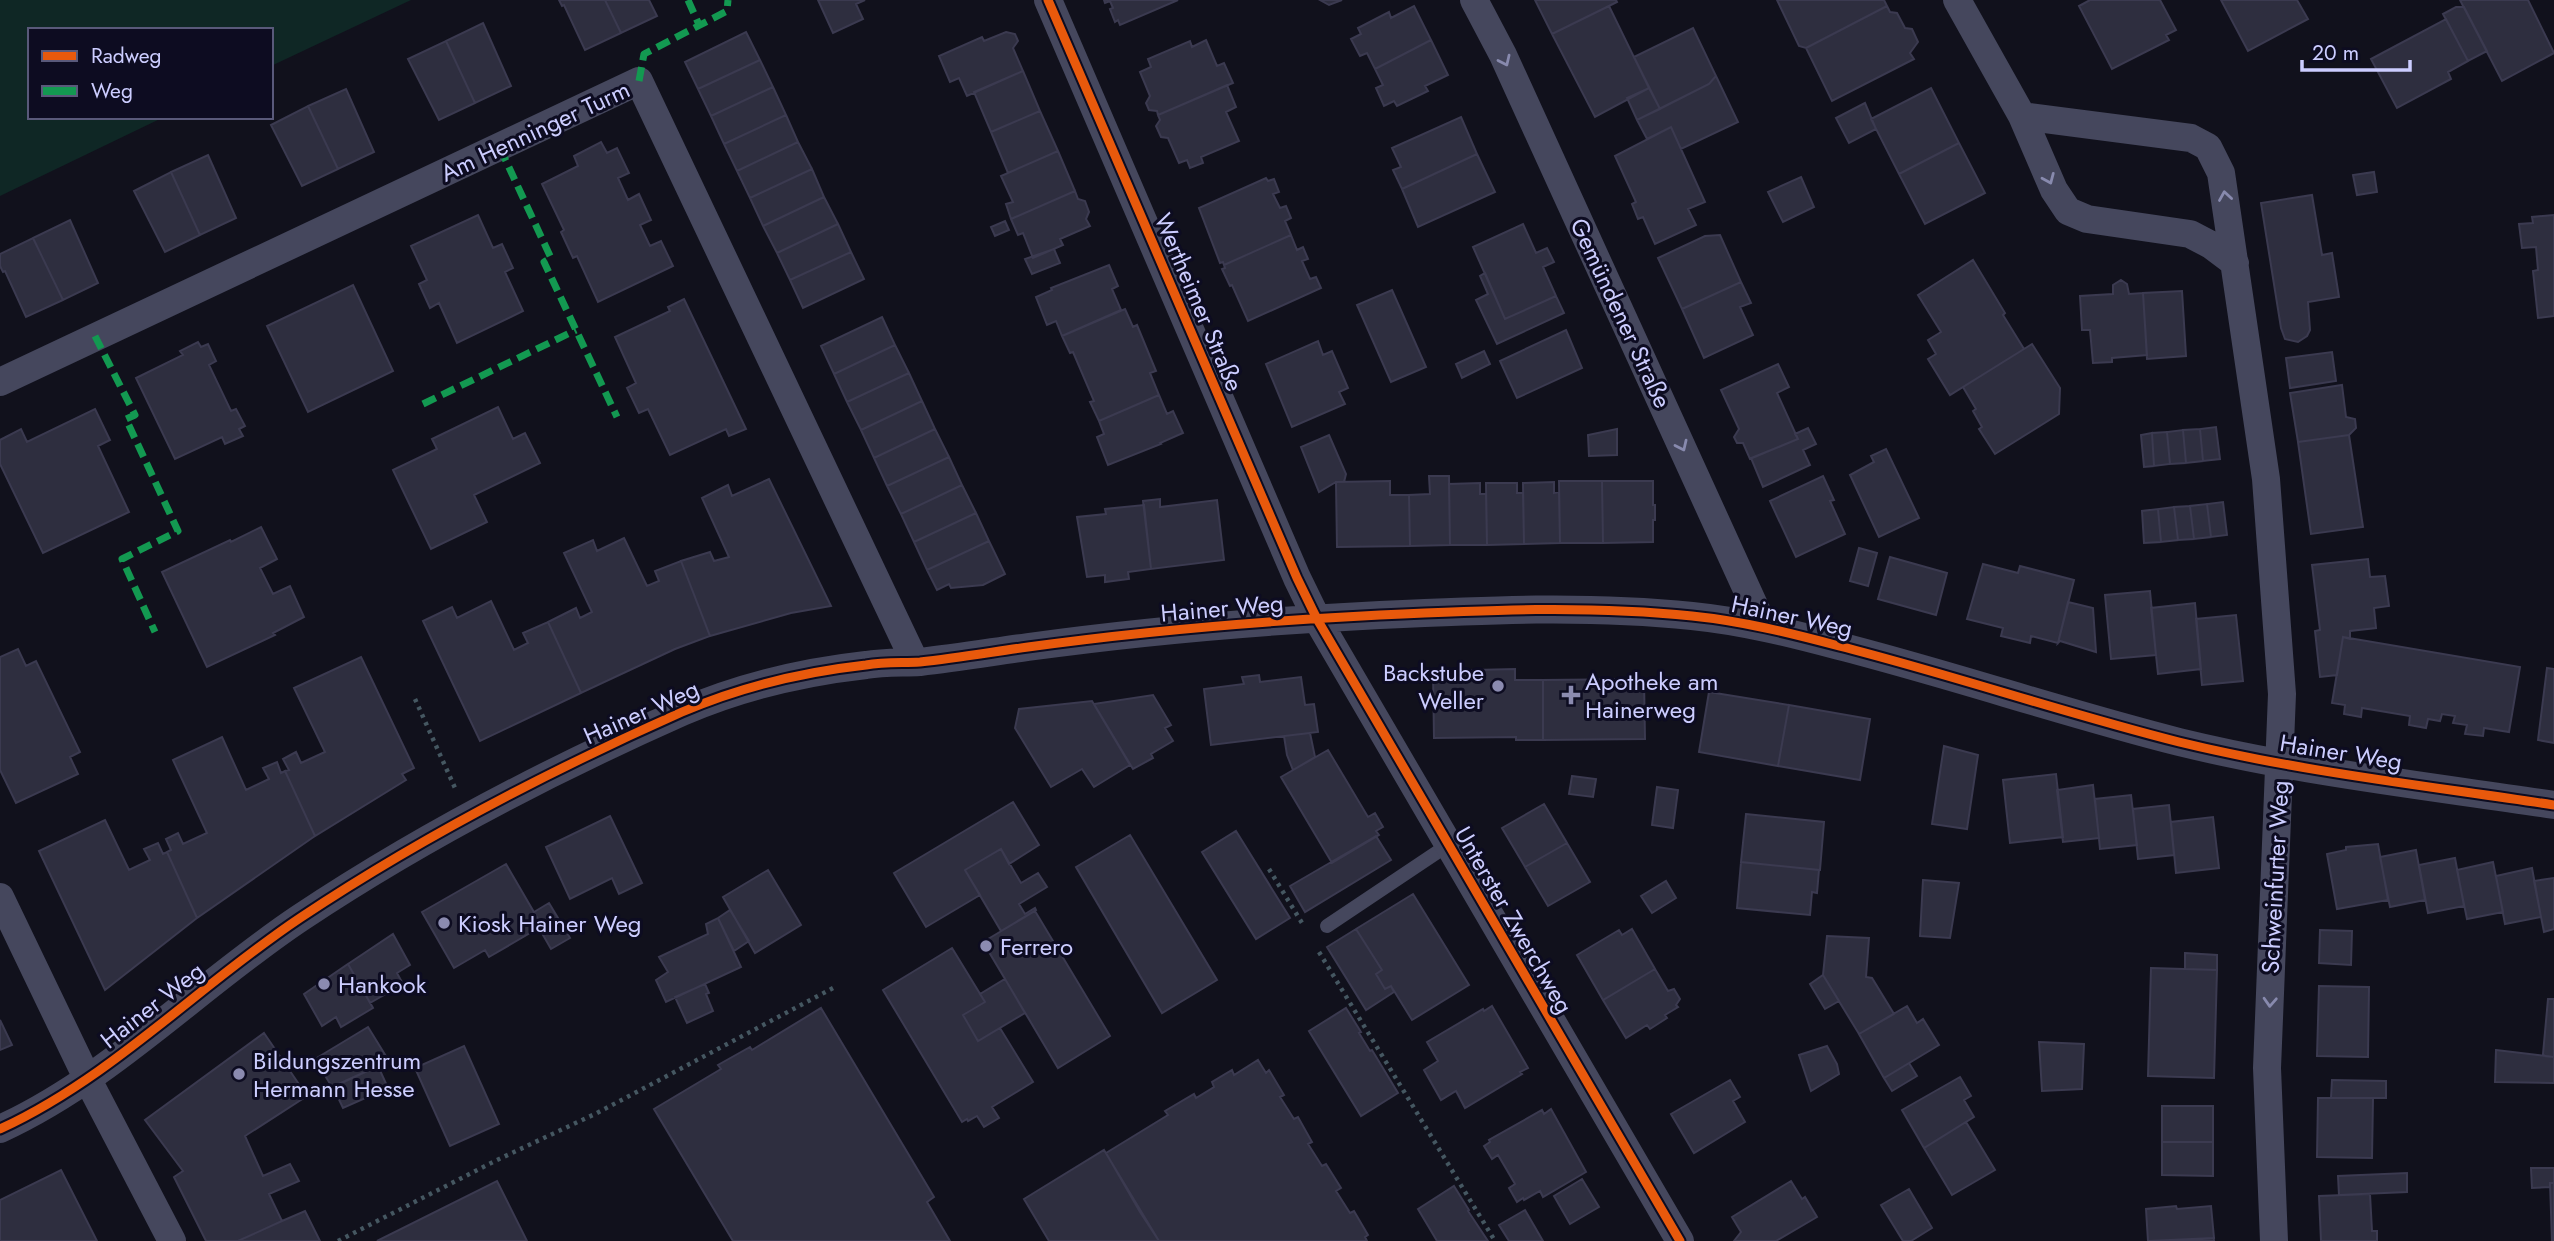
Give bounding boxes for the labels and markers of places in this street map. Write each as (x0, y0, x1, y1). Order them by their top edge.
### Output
place label: Backstube Weller (1383, 655, 1485, 718)
place label: Apotheke am Hainerweg (1585, 664, 1718, 727)
marker: Backstube Weller (1490, 678, 1506, 694)
marker: Apotheke am Hainerweg (1563, 687, 1579, 703)
place label: Kiosk Hainer Weg (458, 906, 642, 941)
marker: Kiosk Hainer Weg (436, 915, 452, 931)
place label: Ferrero (1000, 929, 1073, 964)
marker: Ferrero (978, 938, 994, 954)
place label: Hankook (338, 967, 427, 1002)
marker: Hankook (316, 976, 332, 992)
place label: Bildungszentrum Hermann Hesse (253, 1043, 421, 1106)
marker: Bildungszentrum Hermann Hesse (231, 1066, 247, 1082)

